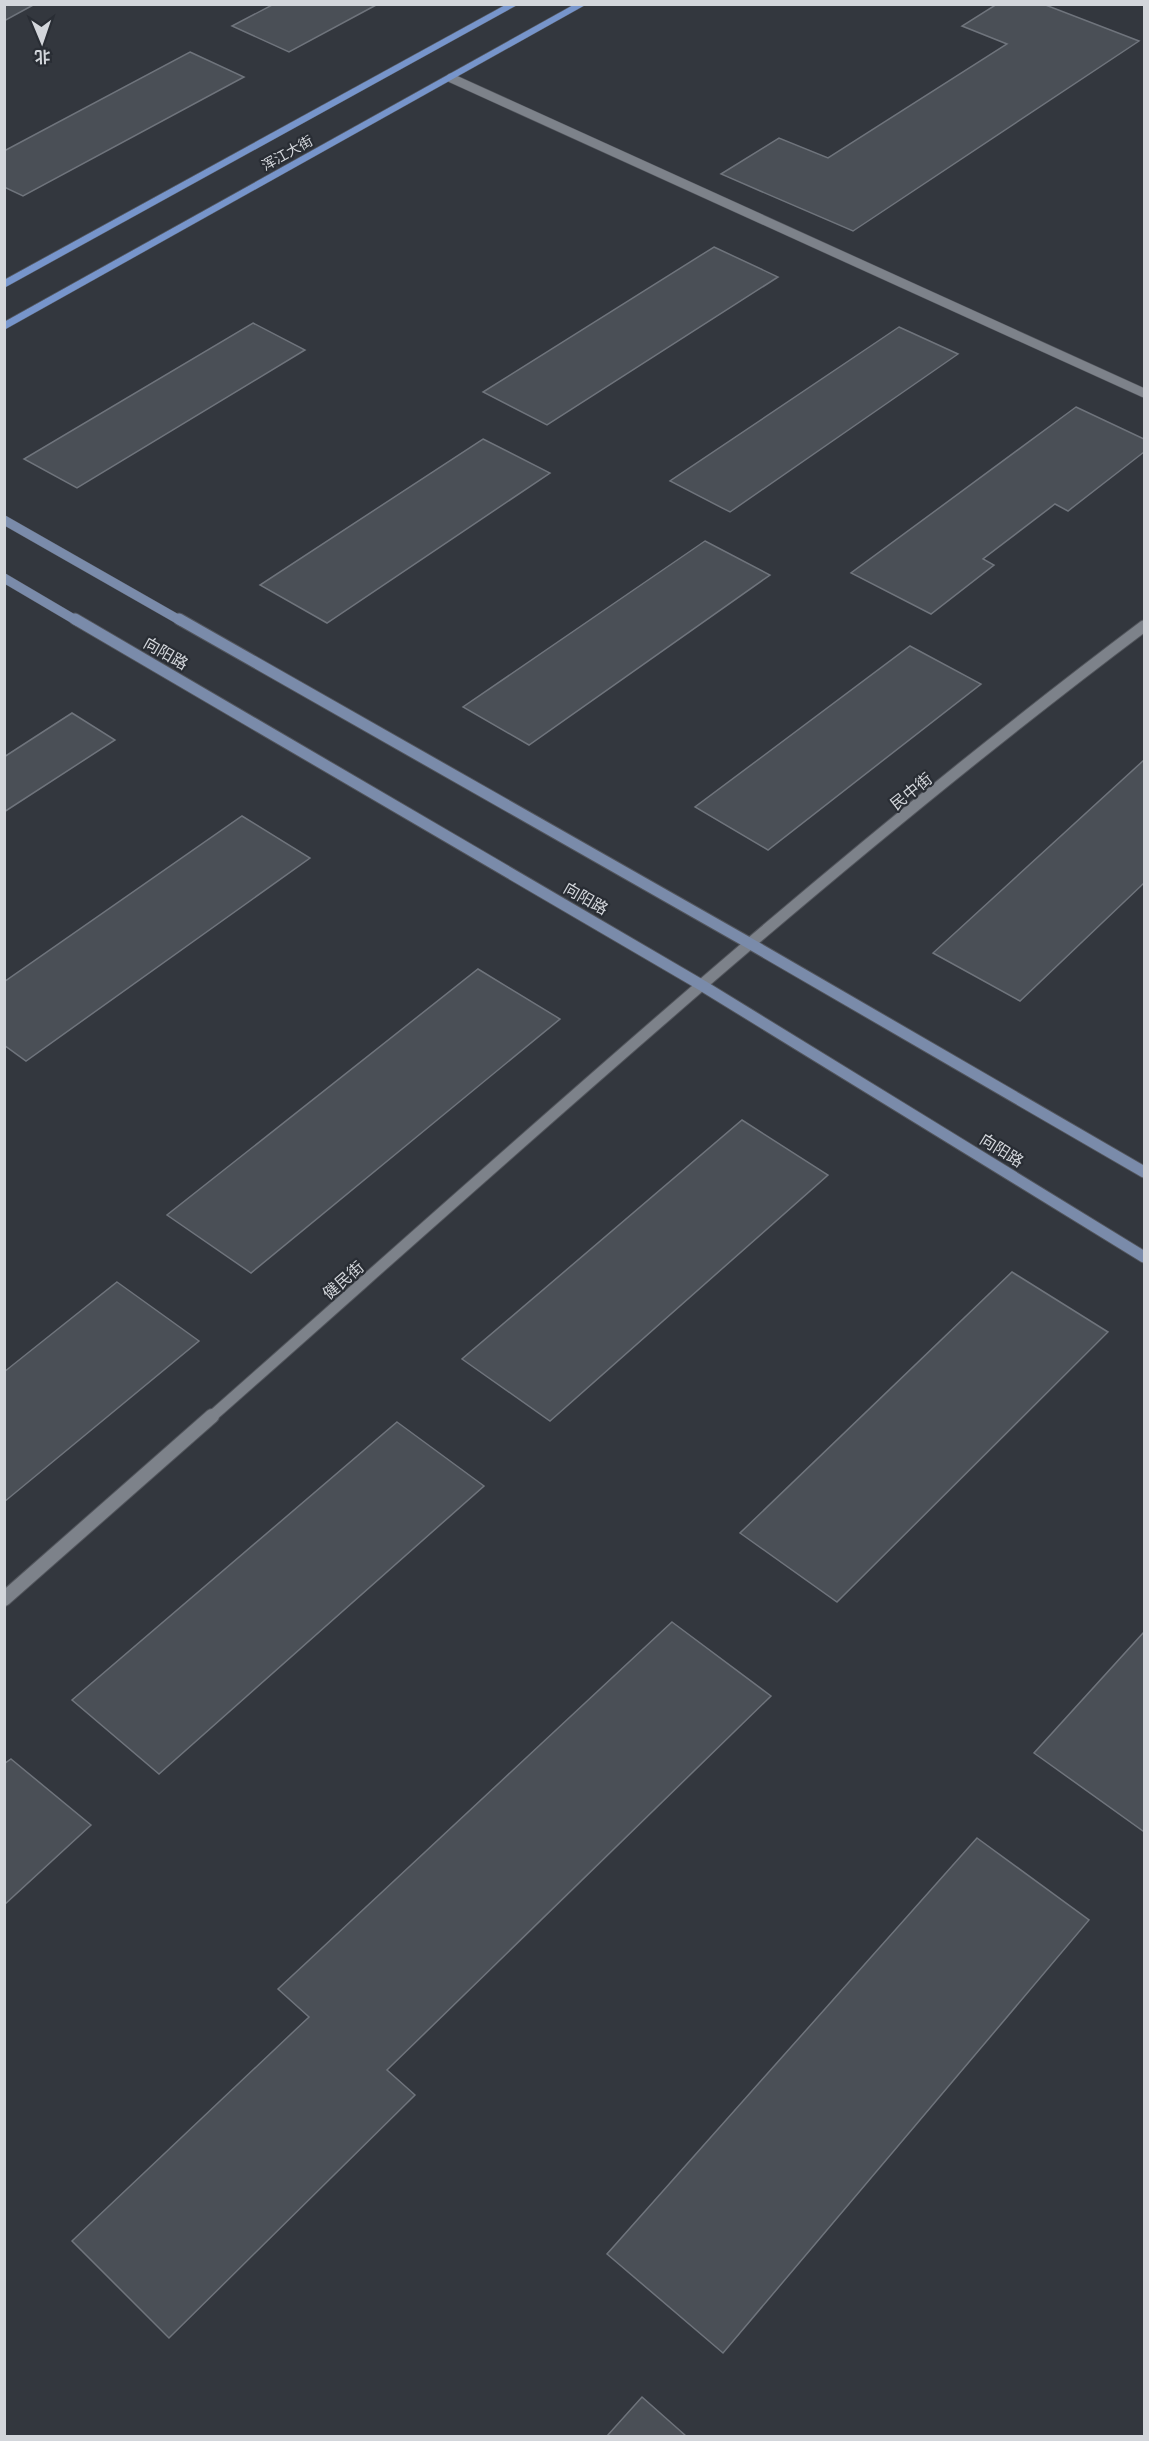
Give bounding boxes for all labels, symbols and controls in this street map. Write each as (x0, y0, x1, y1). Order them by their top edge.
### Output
north arrow (12, 12, 72, 72)
text: 北 (34, 48, 51, 67)
street label: 浑江大街 (258, 132, 315, 174)
street label: 向阳路 (141, 632, 192, 673)
street label: 民中街 (886, 768, 935, 813)
street label: 向阳路 (561, 877, 612, 918)
street label: 向阳路 (977, 1129, 1028, 1170)
street label: 健民街 (318, 1257, 367, 1303)

